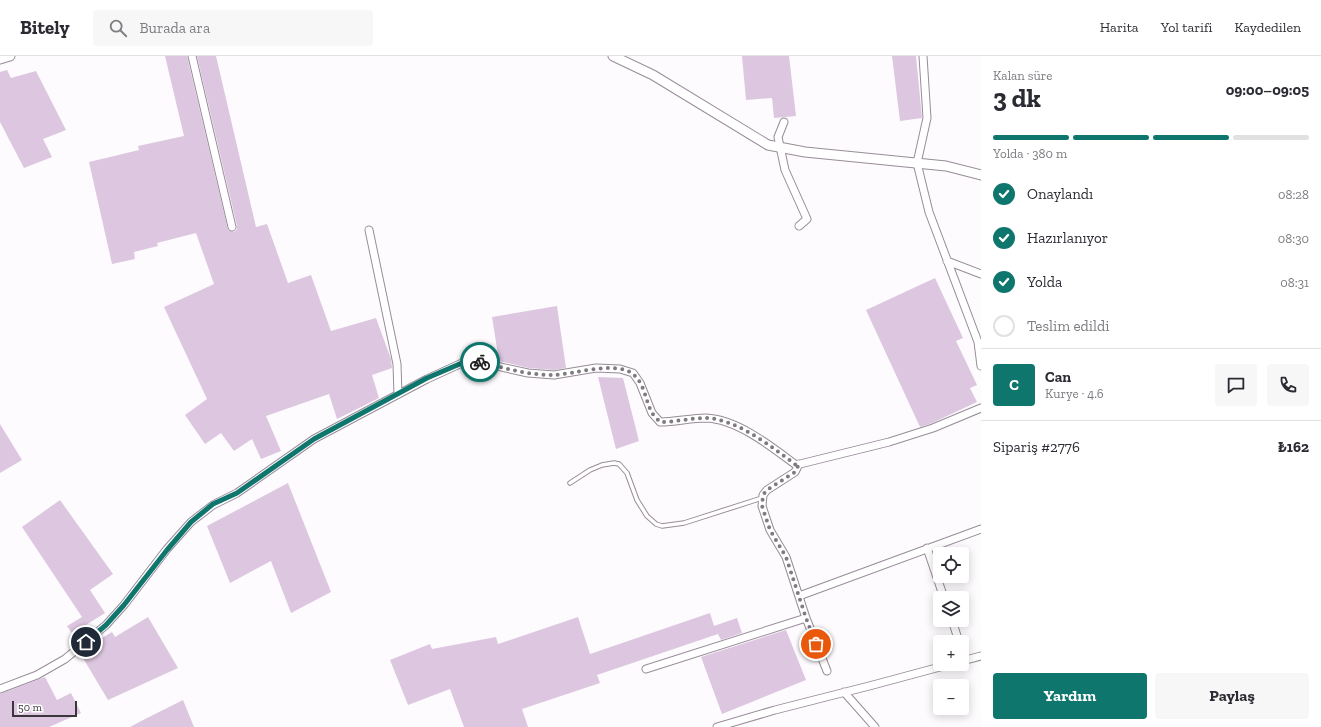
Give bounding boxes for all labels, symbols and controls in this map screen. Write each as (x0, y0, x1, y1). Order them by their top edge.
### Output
search box (93, 10, 373, 46)
text: Bitely (20, 16, 69, 39)
icon: search (107, 17, 129, 39)
text: Burada ara (139, 19, 210, 37)
text: Harita (1100, 19, 1139, 36)
text: Yol tarifi (1161, 19, 1212, 36)
text: Kaydedilen (1234, 19, 1301, 36)
text: Kalan süre (993, 68, 1052, 83)
text: 09:00–09:05 (1226, 81, 1309, 99)
text: 3 dk (993, 82, 1041, 114)
text: Yolda · 380 m (993, 146, 1067, 161)
icon: check (993, 183, 1015, 205)
text: Onaylandı (1027, 185, 1093, 203)
text: 08:28 (1278, 187, 1309, 202)
icon: check (993, 227, 1015, 249)
text: Hazırlanıyor (1027, 229, 1108, 247)
text: 08:30 (1278, 231, 1309, 246)
icon: check (993, 271, 1015, 293)
text: Yolda (1027, 273, 1062, 291)
text: 08:31 (1280, 275, 1309, 290)
text: Teslim edildi (1027, 317, 1109, 335)
courier (460, 342, 500, 382)
icon: bike (469, 351, 491, 373)
button: chat (1215, 364, 1257, 406)
button: phone (1267, 364, 1309, 406)
text: Can (1045, 368, 1071, 386)
text: C (1009, 376, 1019, 394)
text: Kurye · 4.6 (1045, 386, 1104, 401)
text: Sipariş #2776 (993, 438, 1080, 456)
text: ₺162 (1278, 438, 1309, 456)
map controls (933, 547, 969, 715)
button: locate (933, 547, 969, 583)
button: layers (933, 591, 969, 627)
pin (69, 625, 103, 659)
pin (799, 627, 833, 661)
icon: home (75, 631, 97, 653)
icon: bag (805, 633, 827, 655)
button: + (933, 635, 969, 671)
button: Yardım (993, 673, 1147, 719)
button: Paylaş (1155, 673, 1309, 719)
button: − (933, 679, 969, 715)
scale bar (12, 699, 77, 718)
text: 50 m (18, 701, 42, 714)

